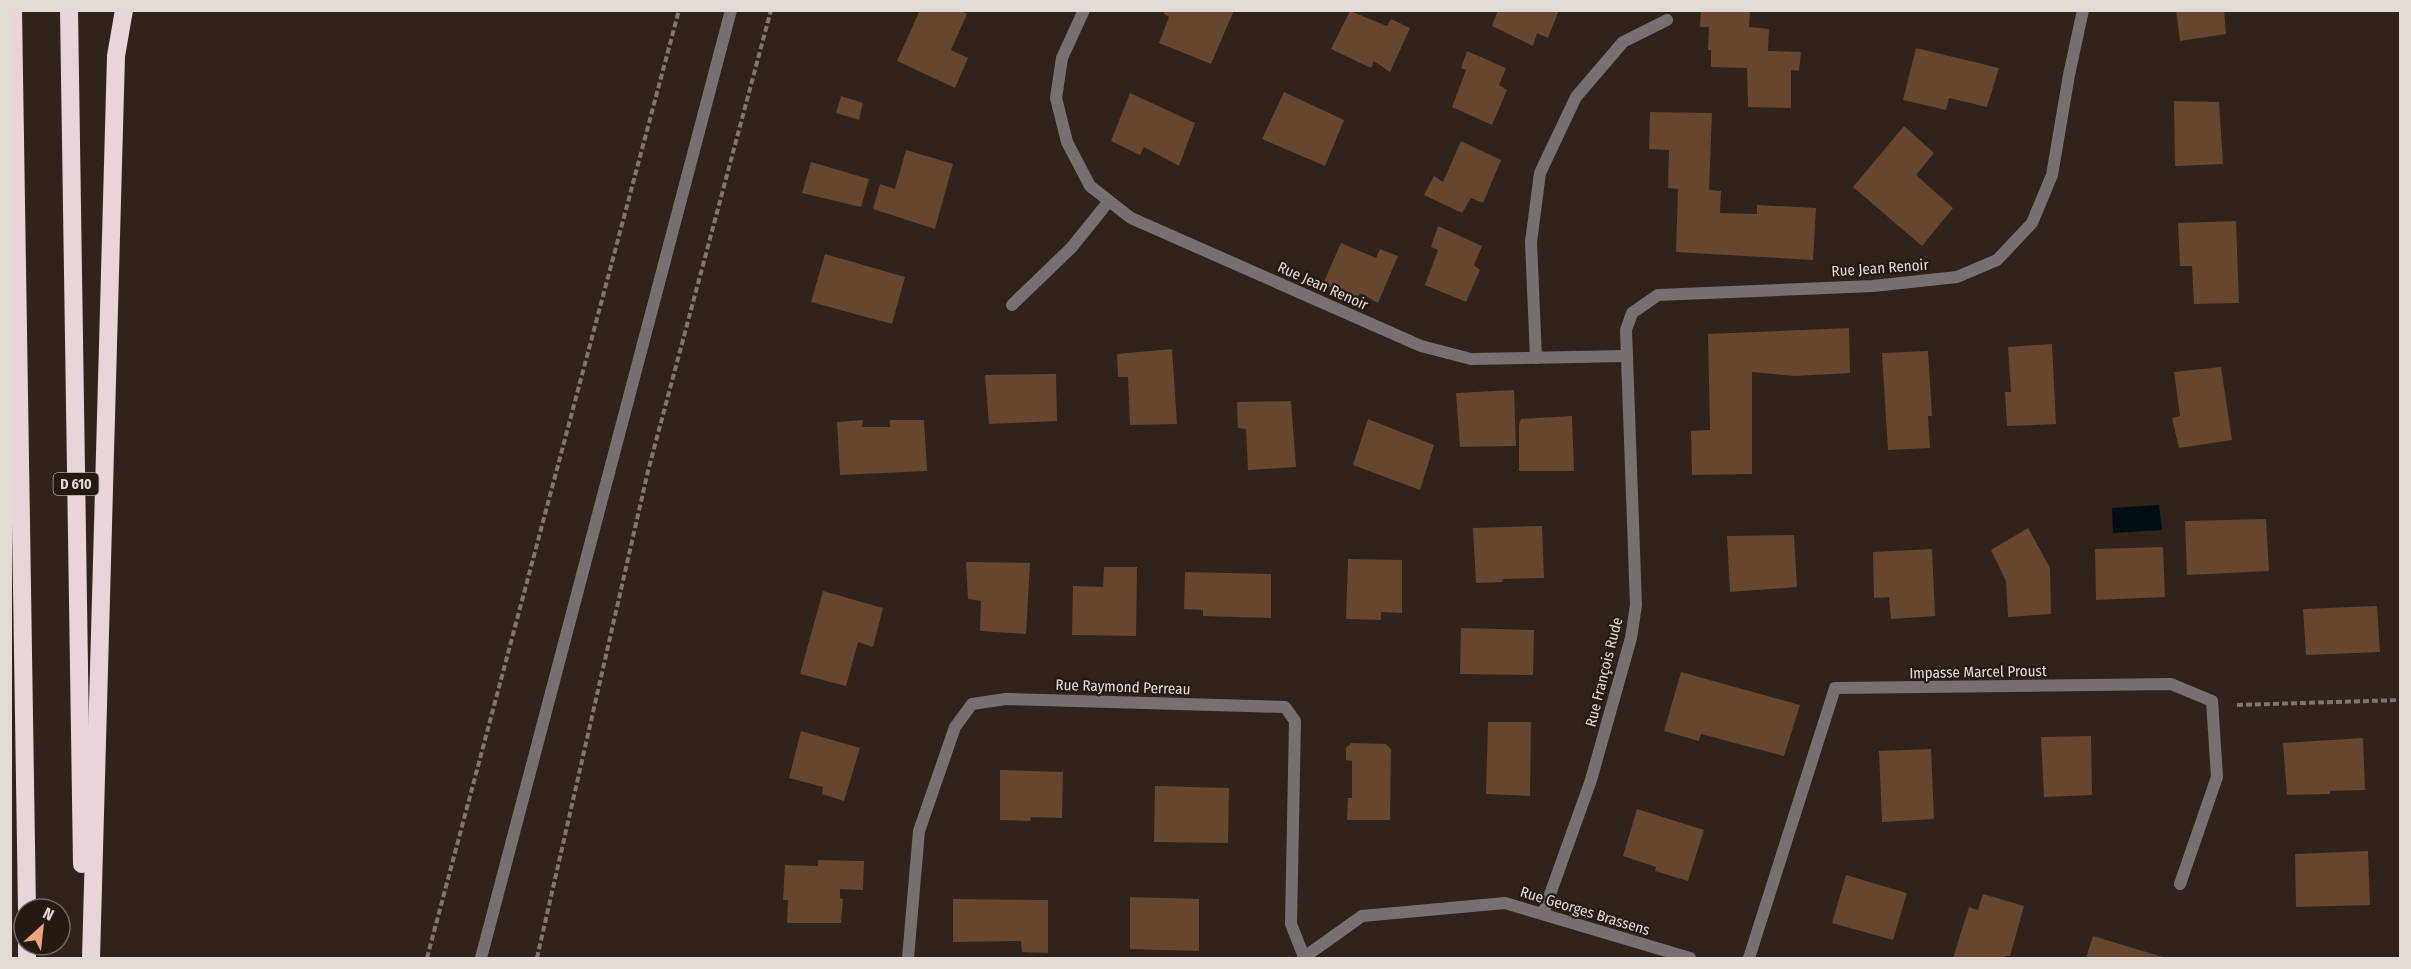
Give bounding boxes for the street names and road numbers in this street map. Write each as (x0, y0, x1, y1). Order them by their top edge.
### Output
street label: Rue Jean Renoir (1831, 256, 1930, 280)
street label: Rue Jean Renoir (1275, 258, 1372, 314)
road number: D 610 (54, 473, 98, 495)
street label: Rue François Rude (1582, 615, 1626, 729)
street label: Impasse Marcel Proust (1909, 662, 2047, 682)
street label: Rue Raymond Perreau (1055, 676, 1191, 698)
street label: Rue Georges Brassens (1518, 883, 1652, 939)

